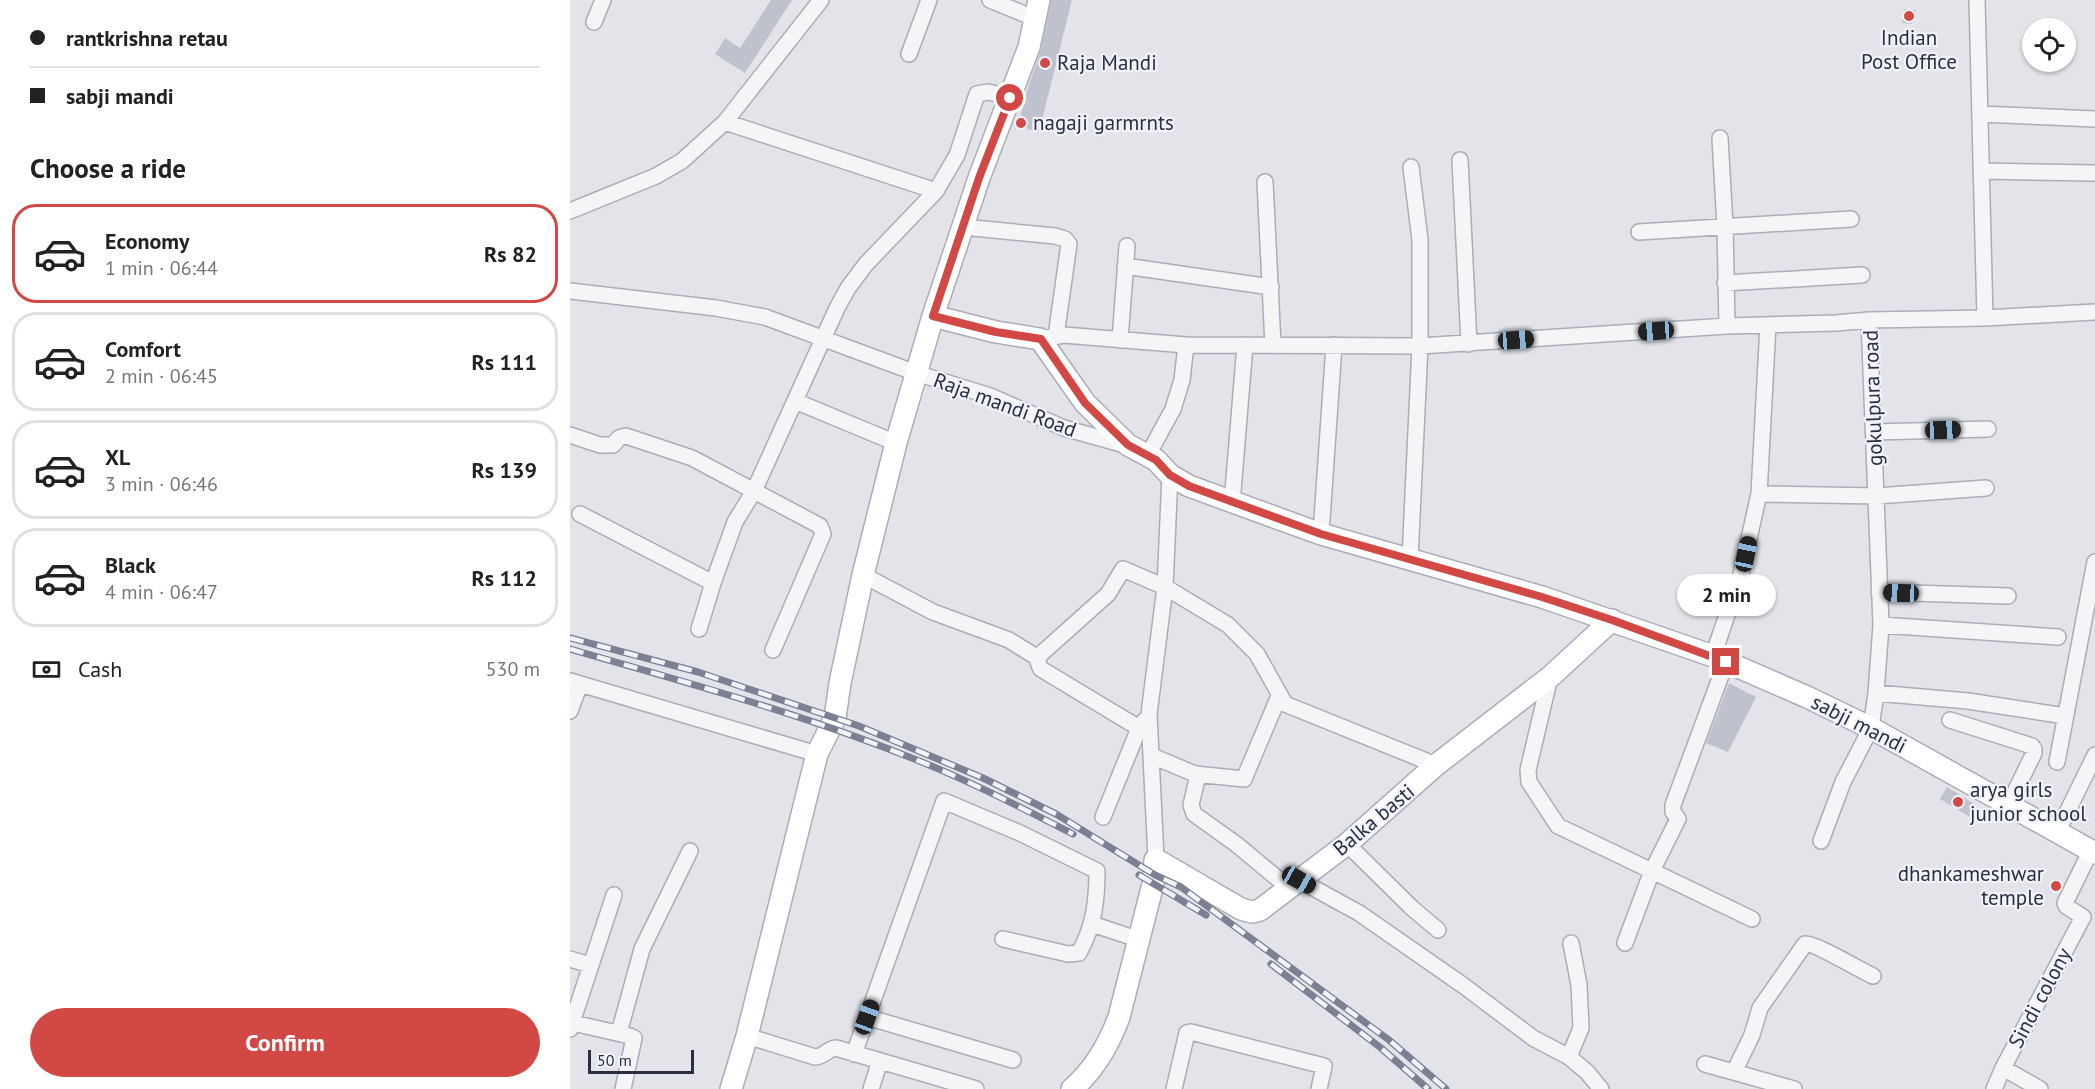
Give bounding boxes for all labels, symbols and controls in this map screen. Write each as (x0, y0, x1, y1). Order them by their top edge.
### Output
marker: Indian Post Office (1902, 9, 1916, 23)
map controls (2022, 18, 2076, 72)
button: locate (2022, 18, 2076, 72)
text: rantkrishna retau (66, 24, 228, 52)
place label: Indian Post Office (1861, 24, 1957, 75)
place label: Raja Mandi (1057, 49, 1157, 76)
marker: Raja Mandi (1038, 56, 1052, 70)
text: sabji mandi (66, 82, 174, 110)
route start (996, 84, 1023, 111)
place label: nagaji garmrnts (1033, 109, 1174, 136)
marker: nagaji garmrnts (1014, 116, 1028, 130)
text: Choose a ride (30, 151, 186, 185)
icon: car (33, 227, 87, 281)
text: Economy (105, 227, 189, 255)
text: Rs 82 (484, 240, 537, 268)
text: 1 min · 06:44 (105, 255, 218, 281)
car (1637, 321, 1675, 341)
car (1497, 330, 1535, 350)
street label: gokulpura road (1857, 330, 1888, 466)
icon: car (33, 335, 87, 389)
text: Comfort (105, 335, 181, 363)
text: Rs 111 (471, 348, 537, 376)
text: 2 min · 06:45 (105, 363, 218, 389)
street label: Raja mandi Road (930, 366, 1080, 443)
car (1925, 420, 1961, 440)
icon: car (33, 443, 87, 497)
text: XL (105, 443, 130, 471)
text: Rs 139 (471, 456, 537, 484)
text: 3 min · 06:46 (105, 471, 218, 497)
car (1733, 535, 1759, 573)
icon: car (33, 551, 87, 605)
text: Black (105, 551, 156, 579)
text: Rs 112 (471, 564, 537, 592)
callout: 2 min (1676, 575, 1776, 617)
text: 4 min · 06:47 (105, 579, 218, 605)
text: 2 min (1702, 582, 1751, 608)
car (1883, 583, 1919, 603)
route end (1712, 648, 1739, 675)
icon: cash (30, 653, 63, 686)
text: Cash (78, 655, 122, 683)
text: 530 m (486, 656, 540, 682)
street label: sabji mandi (1807, 688, 1911, 759)
place label: arya girls junior school (1970, 776, 2087, 827)
street label: Balka basti (1327, 778, 1420, 862)
marker: arya girls junior school (1951, 795, 1965, 809)
place label: dhankameshwar temple (1898, 860, 2044, 911)
car (1279, 863, 1319, 897)
marker: dhankameshwar temple (2049, 879, 2063, 893)
street label: Sindi colony (2002, 943, 2077, 1053)
car (852, 997, 882, 1037)
button: Confirm (30, 1008, 540, 1077)
scale bar (588, 1047, 694, 1074)
text: 50 m (597, 1050, 632, 1070)

